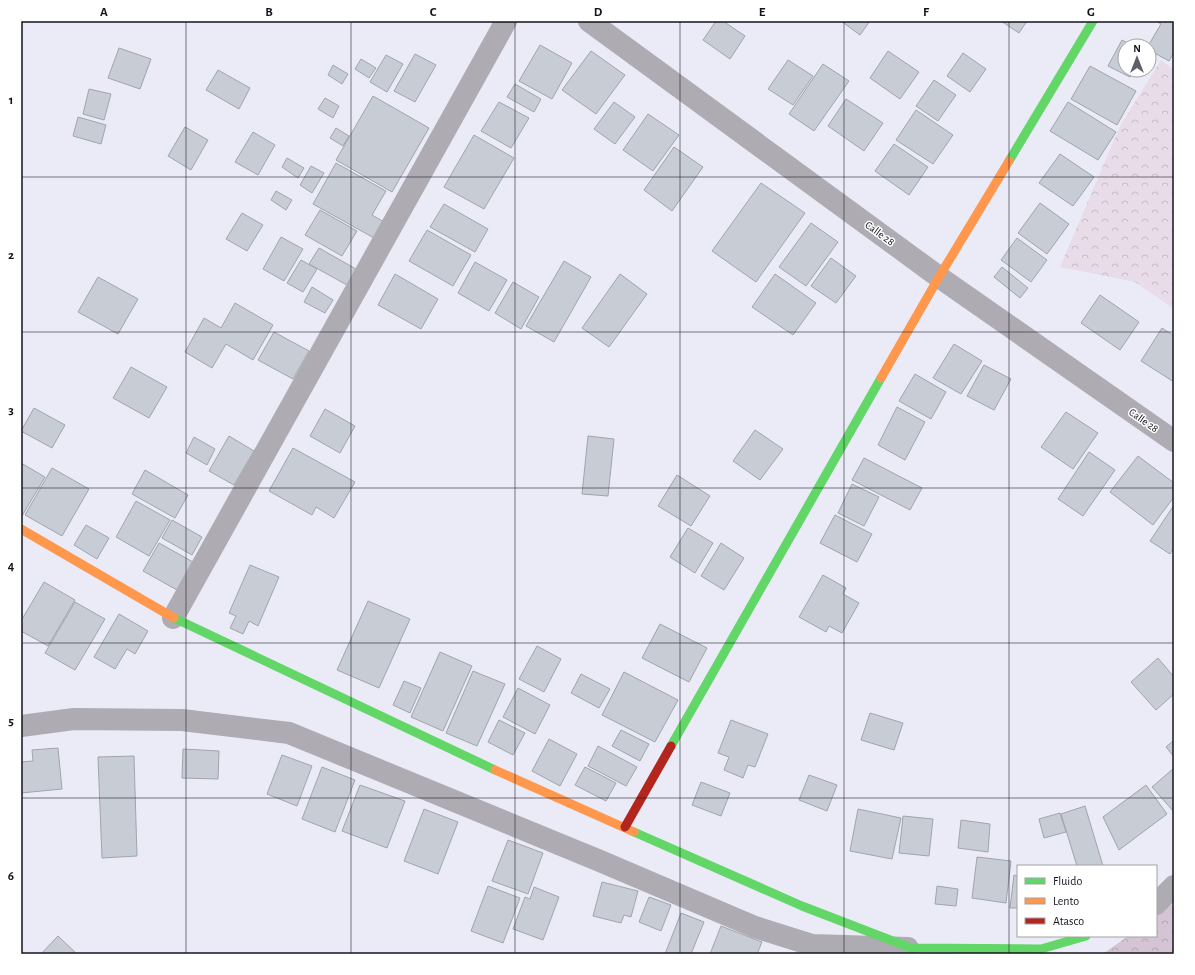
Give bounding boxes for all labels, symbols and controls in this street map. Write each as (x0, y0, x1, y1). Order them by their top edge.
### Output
text: A (100, 6, 108, 19)
text: B (265, 6, 273, 19)
text: C (430, 6, 437, 19)
text: D (594, 6, 603, 19)
text: E (759, 6, 766, 19)
text: F (923, 6, 930, 19)
text: G (1087, 6, 1095, 19)
north arrow (1117, 38, 1157, 78)
text: N (1133, 43, 1141, 54)
text: 1 (9, 94, 13, 107)
street label: Calle 28 (863, 219, 896, 248)
text: 2 (8, 249, 14, 262)
text: 3 (8, 404, 14, 417)
street label: Calle 28 (1127, 406, 1161, 434)
text: 4 (8, 560, 15, 573)
text: 5 (8, 715, 14, 728)
legend (1017, 865, 1157, 937)
text: 6 (8, 870, 14, 883)
text: Fluido (1053, 875, 1082, 887)
text: Lento (1053, 895, 1079, 907)
text: Atasco (1053, 915, 1084, 927)

